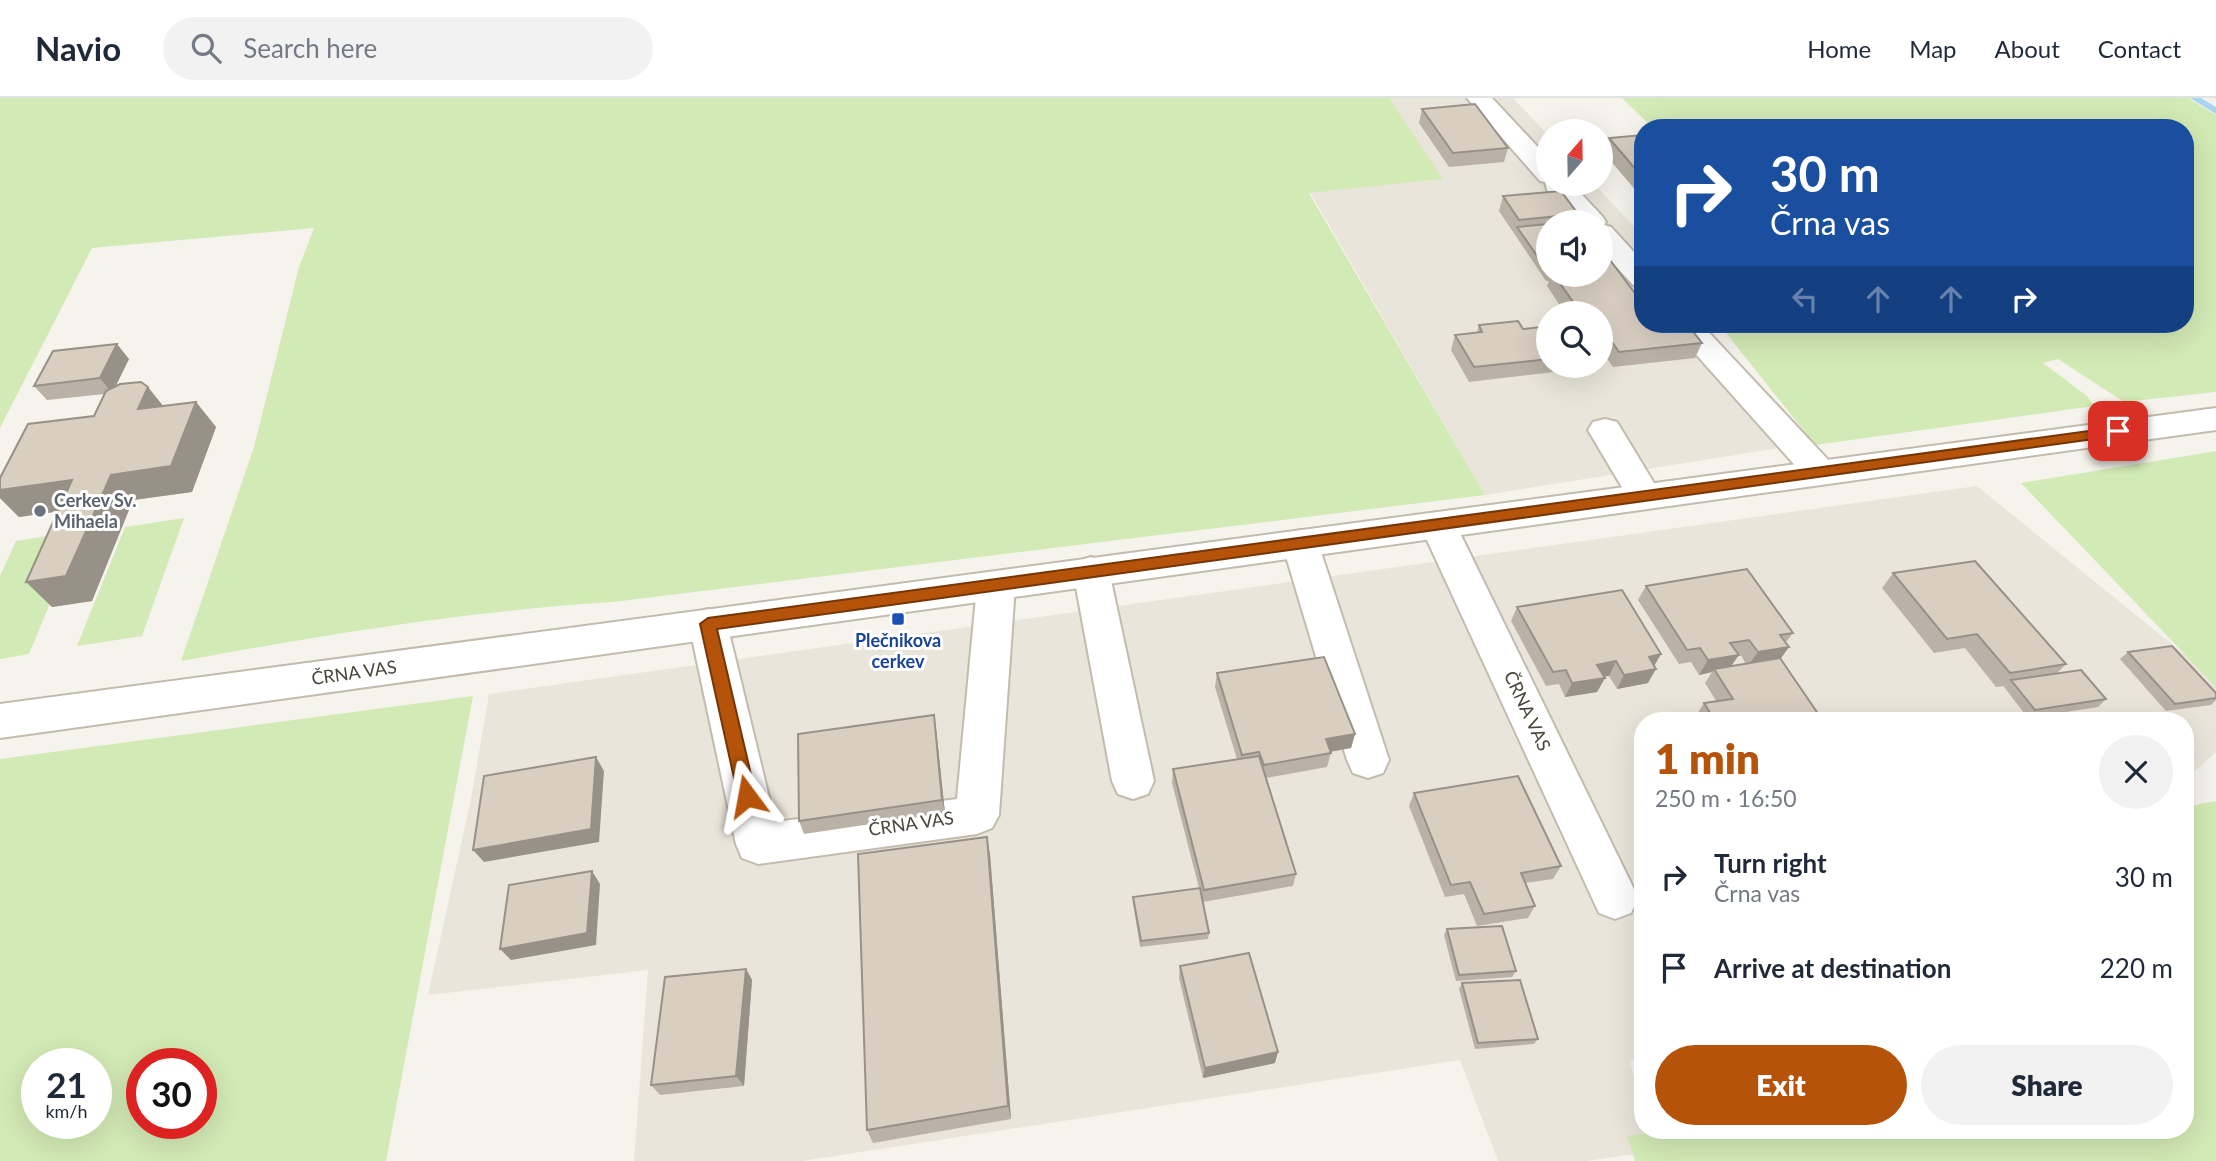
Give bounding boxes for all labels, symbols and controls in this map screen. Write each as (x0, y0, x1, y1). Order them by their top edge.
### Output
search box (163, 17, 653, 80)
text: Navio (35, 28, 121, 68)
icon: search (187, 29, 225, 67)
text: Search here (243, 32, 377, 64)
text: Home (1807, 34, 1871, 63)
text: Map (1909, 34, 1957, 63)
text: About (1995, 34, 2060, 63)
text: Contact (2098, 34, 2181, 63)
north arrow (1536, 119, 1614, 196)
map controls (1536, 119, 1613, 378)
text: 30 m (1770, 144, 1880, 202)
icon: right (1655, 147, 1746, 238)
text: Črna vas (1770, 203, 1890, 242)
button: sound (1536, 210, 1613, 287)
icon: left (1786, 280, 1824, 318)
icon: ahead (1859, 280, 1897, 318)
icon: ahead (1932, 280, 1970, 318)
icon: right (2005, 280, 2043, 318)
button: search (1536, 301, 1613, 378)
pin (2088, 401, 2148, 461)
icon: arrive (2099, 412, 2137, 450)
place label: Cerkev Sv. Mihaela (54, 489, 137, 532)
marker: Cerkev Sv. Mihaela (32, 503, 48, 519)
marker: Plečnikova cerkev (890, 611, 906, 627)
place label: Plečnikova cerkev (855, 629, 941, 672)
street label: ČRNA VAS (310, 655, 398, 689)
street label: ČRNA VAS (1500, 667, 1556, 754)
text: 1 min (1655, 733, 1760, 783)
button: close (2099, 735, 2173, 809)
position arrow (710, 759, 784, 833)
text: 250 m · 16:50 (1655, 784, 1797, 812)
street label: ČRNA VAS (867, 806, 955, 840)
text: Turn right (1714, 847, 1827, 879)
icon: right (1655, 858, 1693, 896)
text: 30 m (2115, 861, 2173, 893)
text: Črna vas (1714, 879, 1800, 907)
icon: arrive (1655, 949, 1693, 987)
text: Arrive at destination (1714, 952, 1951, 984)
text: 220 m (2100, 952, 2173, 984)
button: Exit (1655, 1045, 1907, 1125)
button: Share (1921, 1045, 2173, 1125)
speed limit sign: 30 (126, 1048, 217, 1139)
text: 21 (46, 1063, 87, 1105)
text: km/h (45, 1100, 88, 1122)

